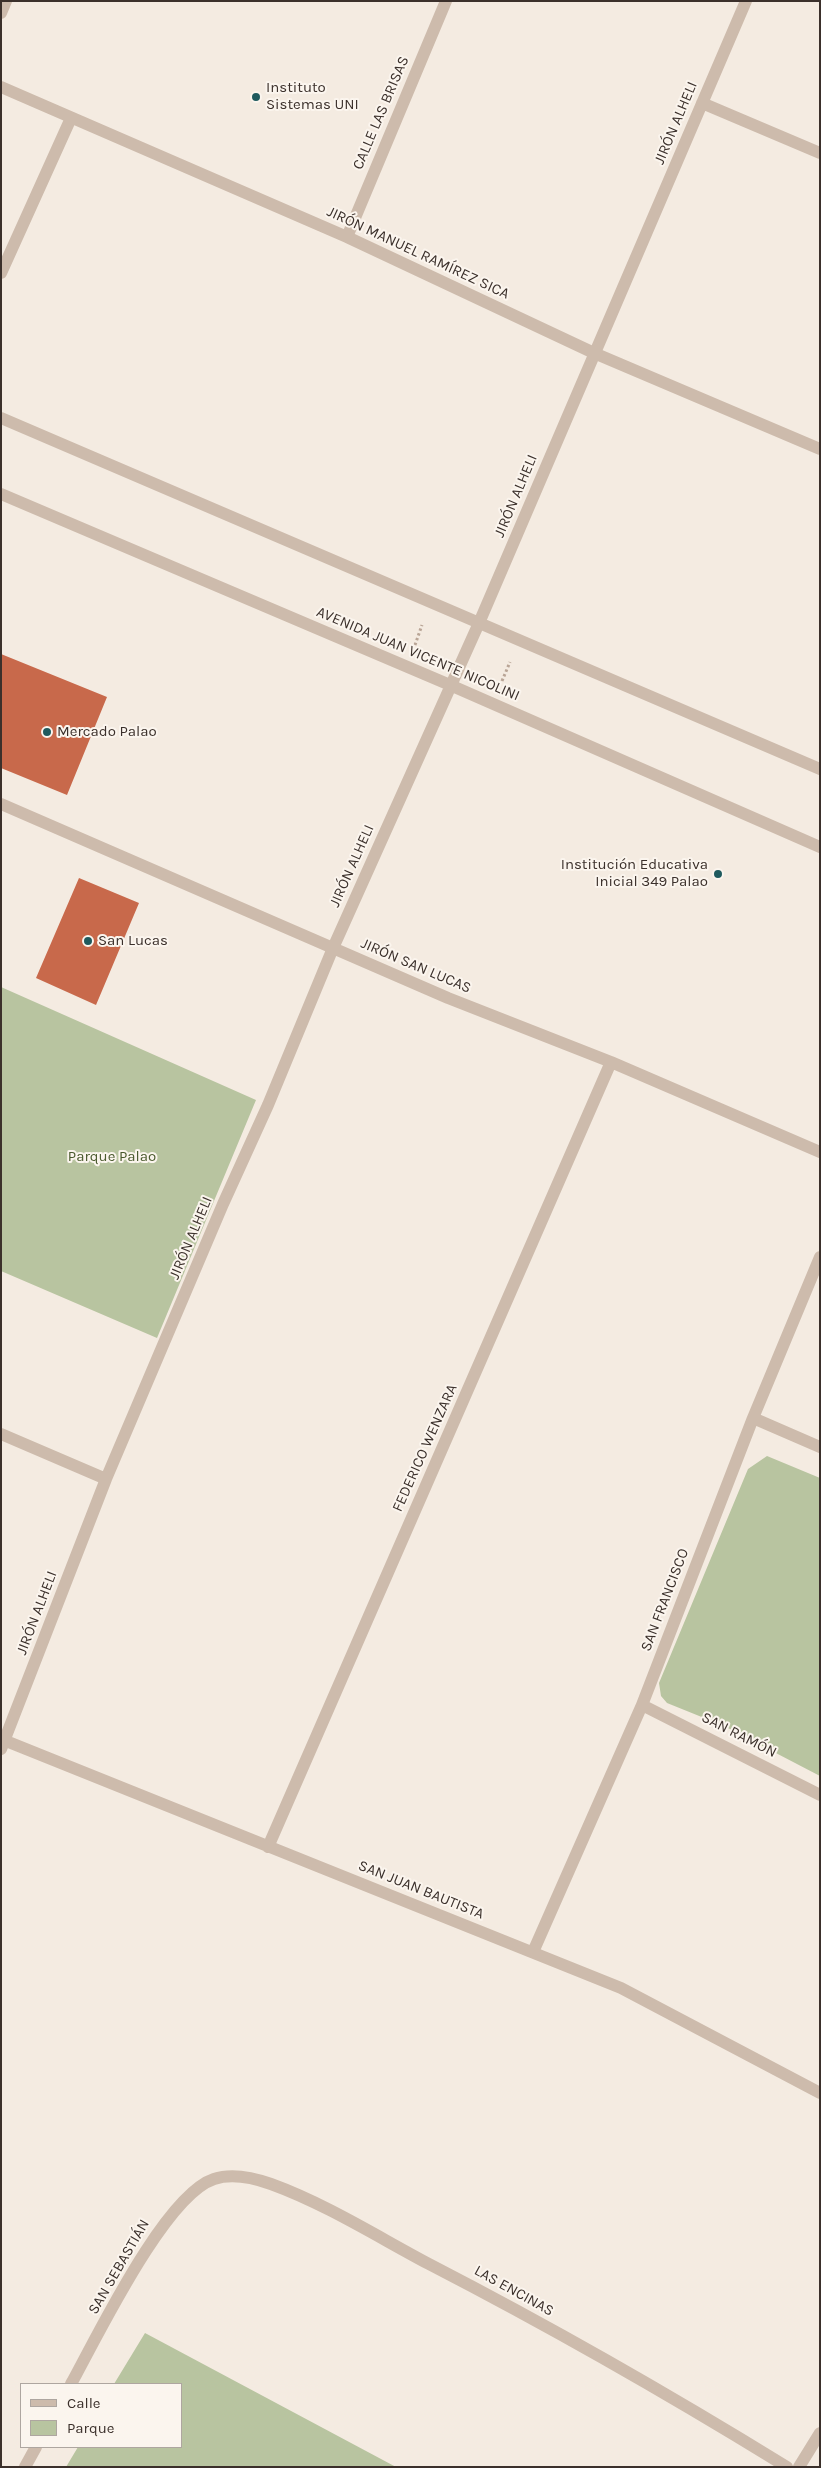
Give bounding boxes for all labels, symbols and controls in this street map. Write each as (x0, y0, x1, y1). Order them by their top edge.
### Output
street label: CALLE LAS BRISAS (349, 54, 413, 172)
place label: Instituto Sistemas UNI (266, 79, 359, 114)
street label: JIRÓN ALHELI (650, 79, 702, 167)
marker: Instituto Sistemas UNI (250, 91, 262, 103)
street label: JIRÓN MANUEL RAMÍREZ SICA (324, 203, 512, 303)
street label: JIRÓN ALHELI (490, 452, 542, 540)
street label: AVENIDA JUAN VICENTE NICOLINI (314, 603, 522, 705)
place label: Mercado Palao (57, 723, 157, 741)
marker: Mercado Palao (41, 726, 53, 738)
street label: JIRÓN ALHELI (326, 822, 378, 910)
place label: Institución Educativa Inicial 349 Palao (561, 856, 708, 891)
marker: Institución Educativa Inicial 349 Palao (712, 868, 724, 880)
place label: San Lucas (98, 932, 168, 950)
marker: San Lucas (82, 935, 94, 947)
street label: JIRÓN SAN LUCAS (358, 935, 474, 997)
park label: Parque Palao (68, 1148, 156, 1166)
street label: JIRÓN ALHELI (165, 1194, 217, 1282)
street label: FEDERICO WENZARA (389, 1381, 461, 1515)
street label: SAN FRANCISCO (637, 1546, 693, 1654)
street label: JIRÓN ALHELI (13, 1569, 61, 1657)
street label: SAN RAMÓN (698, 1708, 780, 1762)
street label: SAN JUAN BAUTISTA (356, 1857, 486, 1923)
street label: SAN SEBASTIÁN (85, 2216, 153, 2318)
street label: LAS ENCINAS (471, 2262, 557, 2320)
legend (20, 2383, 182, 2448)
text: Calle (67, 2394, 101, 2412)
text: Parque (67, 2419, 115, 2437)

